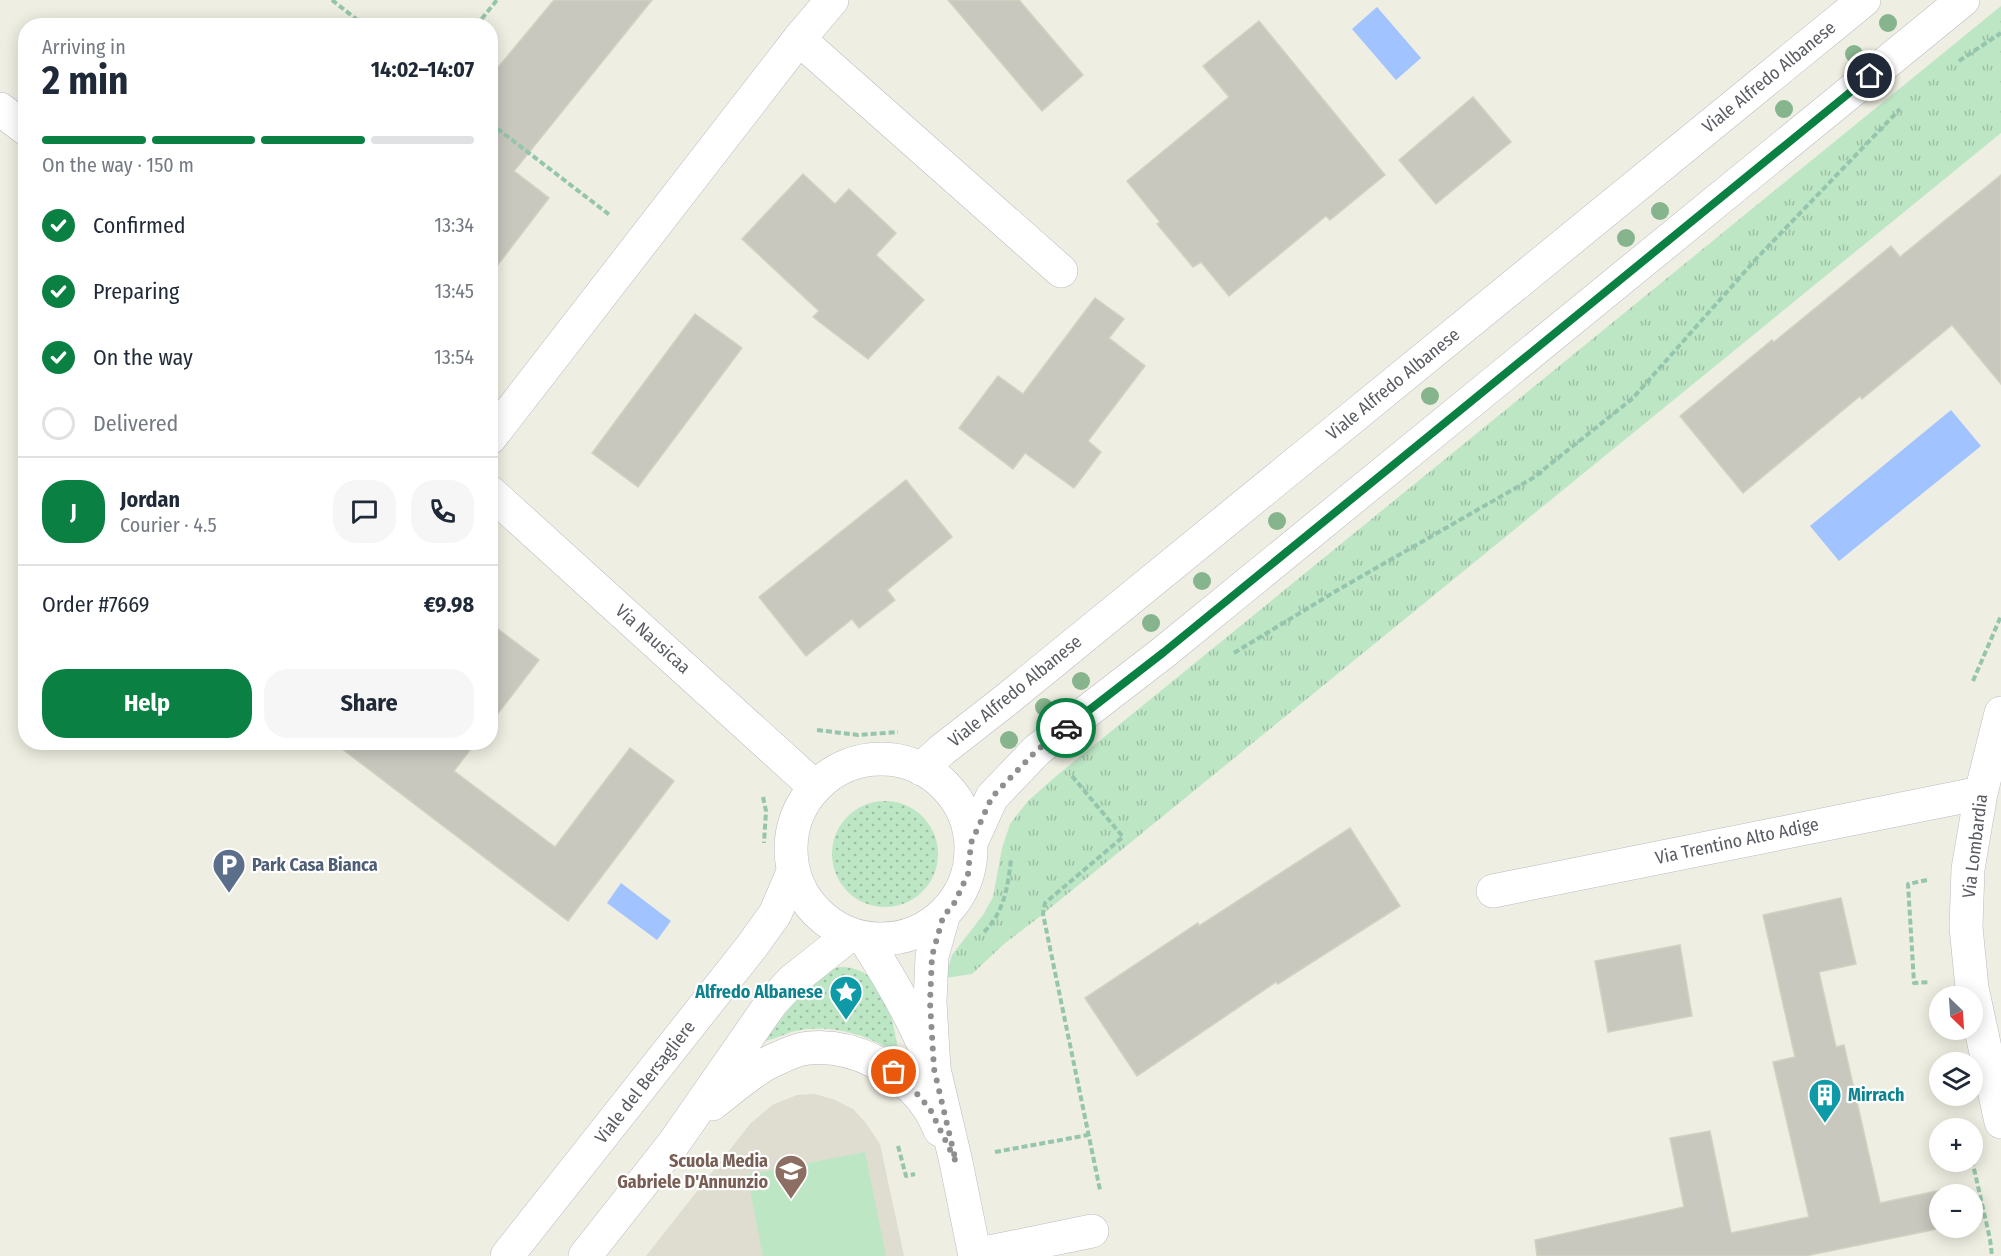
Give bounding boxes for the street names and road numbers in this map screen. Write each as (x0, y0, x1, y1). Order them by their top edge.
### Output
street label: Viale Alfredo Albanese (1698, 16, 1840, 138)
street label: Viale Alfredo Albanese (1322, 323, 1464, 445)
street label: Via Nausicaa (611, 600, 695, 678)
street label: Viale Alfredo Albanese (944, 630, 1086, 752)
street label: Via Lombardia (1958, 793, 1992, 899)
street label: Via Trentino Alto Adige (1653, 813, 1821, 869)
street label: Viale del Bersagliere (590, 1016, 700, 1148)

